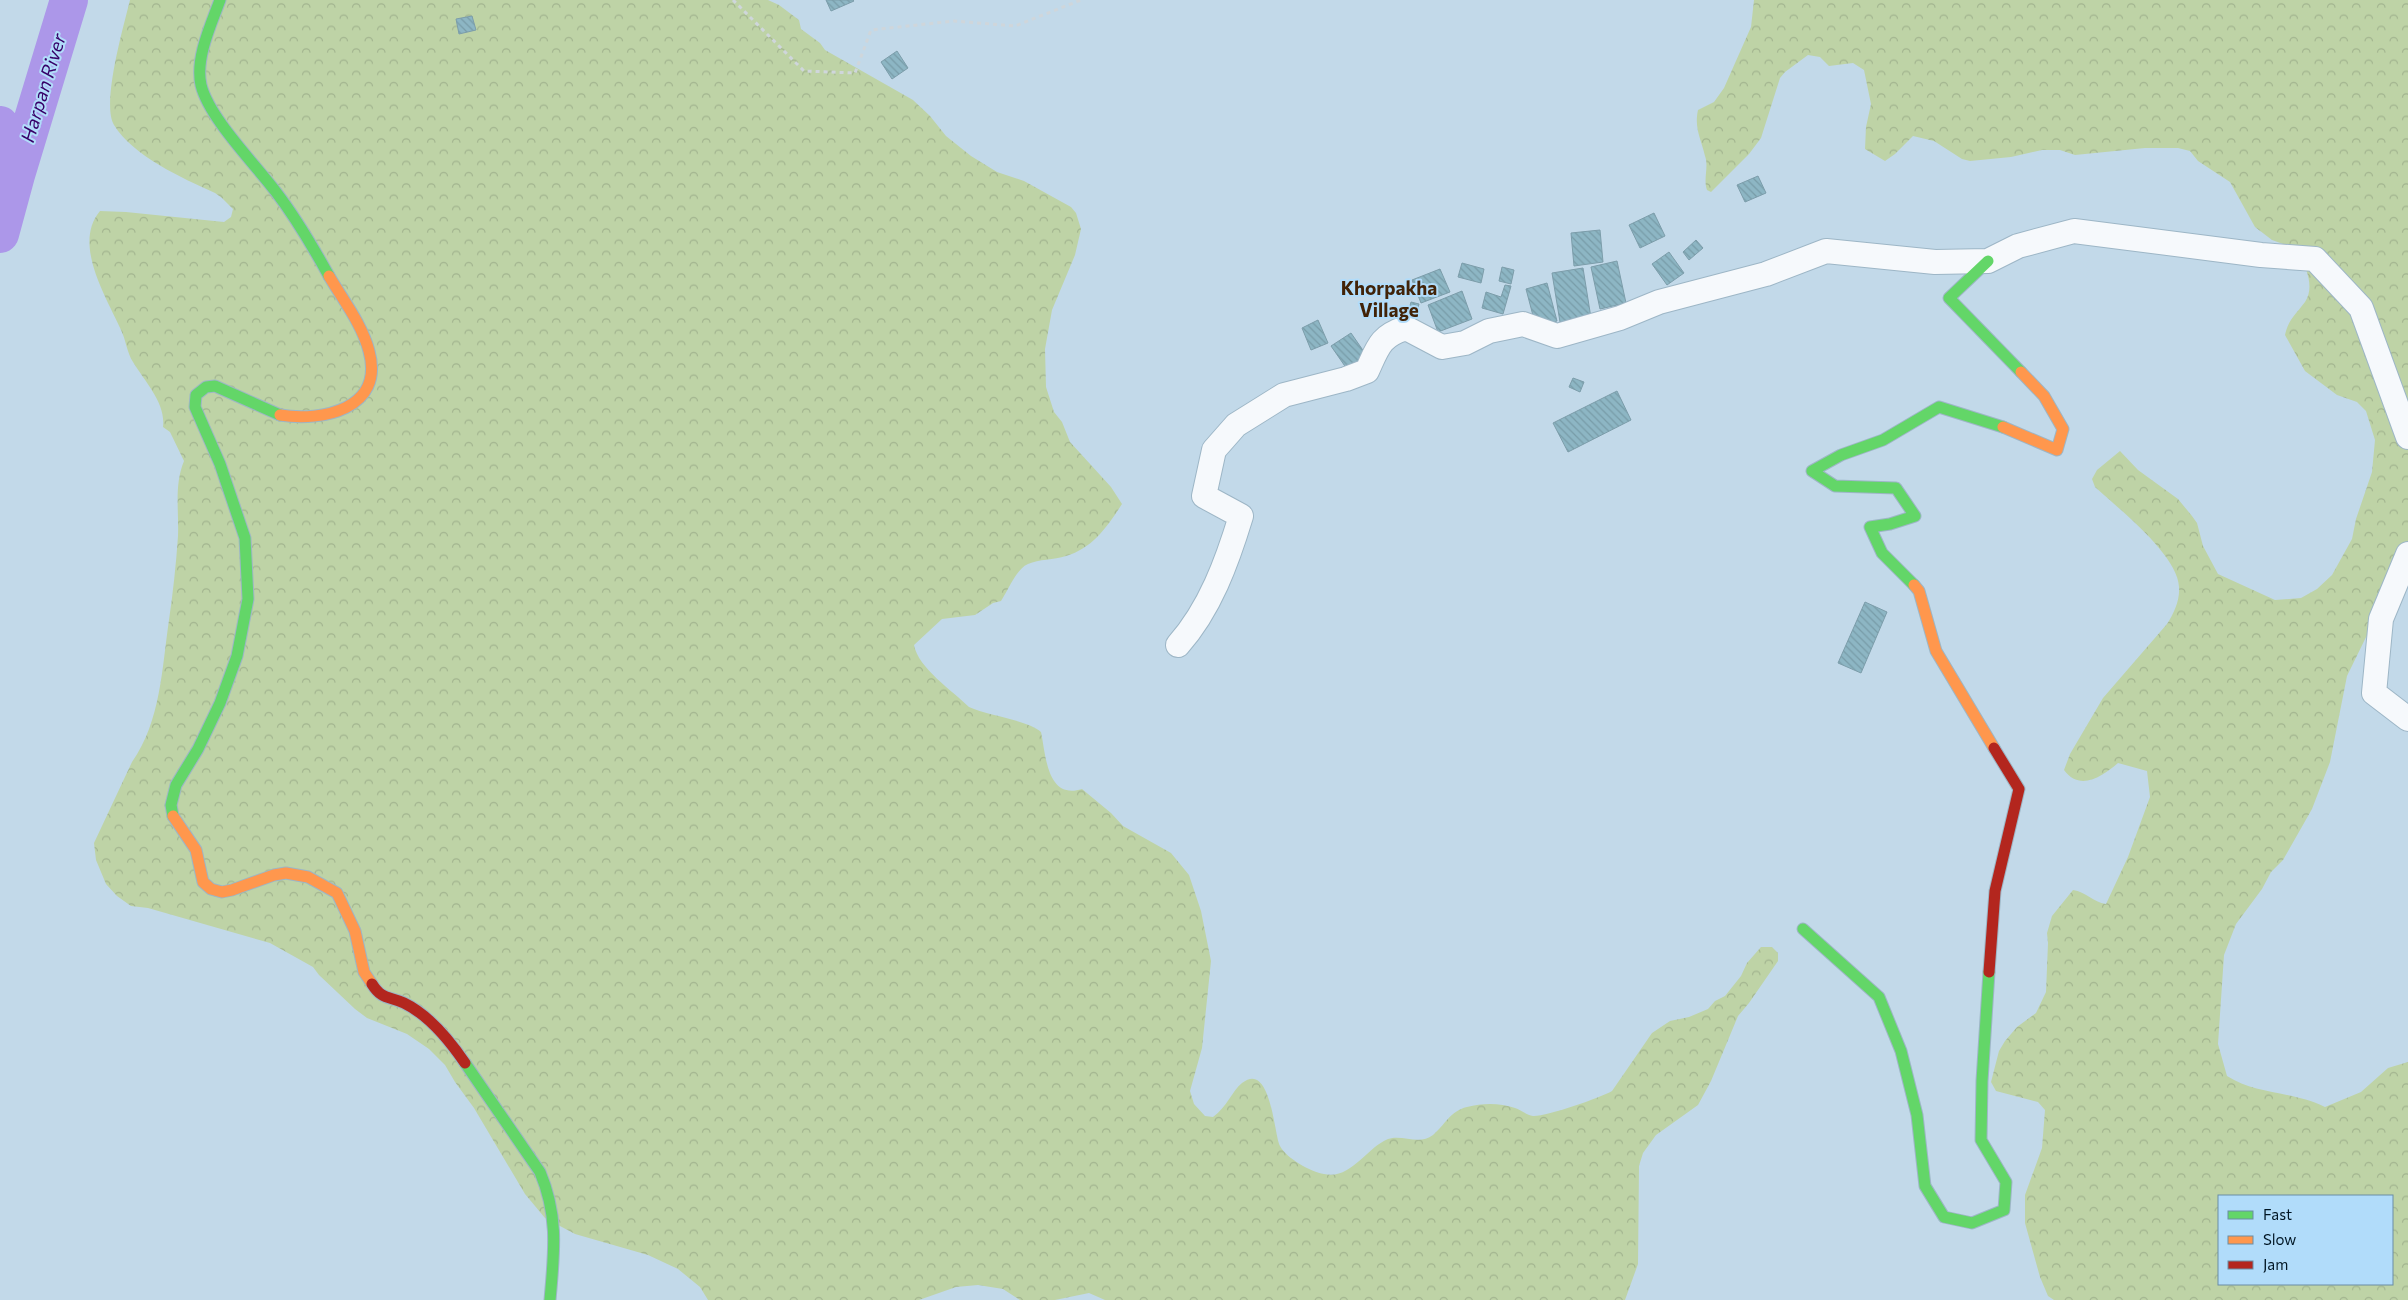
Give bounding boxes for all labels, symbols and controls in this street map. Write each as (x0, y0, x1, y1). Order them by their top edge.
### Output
water label: Harpan River (15, 29, 70, 145)
district label: Khorpakha Village (1341, 276, 1437, 321)
legend (2218, 1195, 2393, 1285)
text: Fast (2263, 1205, 2292, 1223)
text: Slow (2263, 1230, 2296, 1248)
text: Jam (2263, 1255, 2288, 1273)

